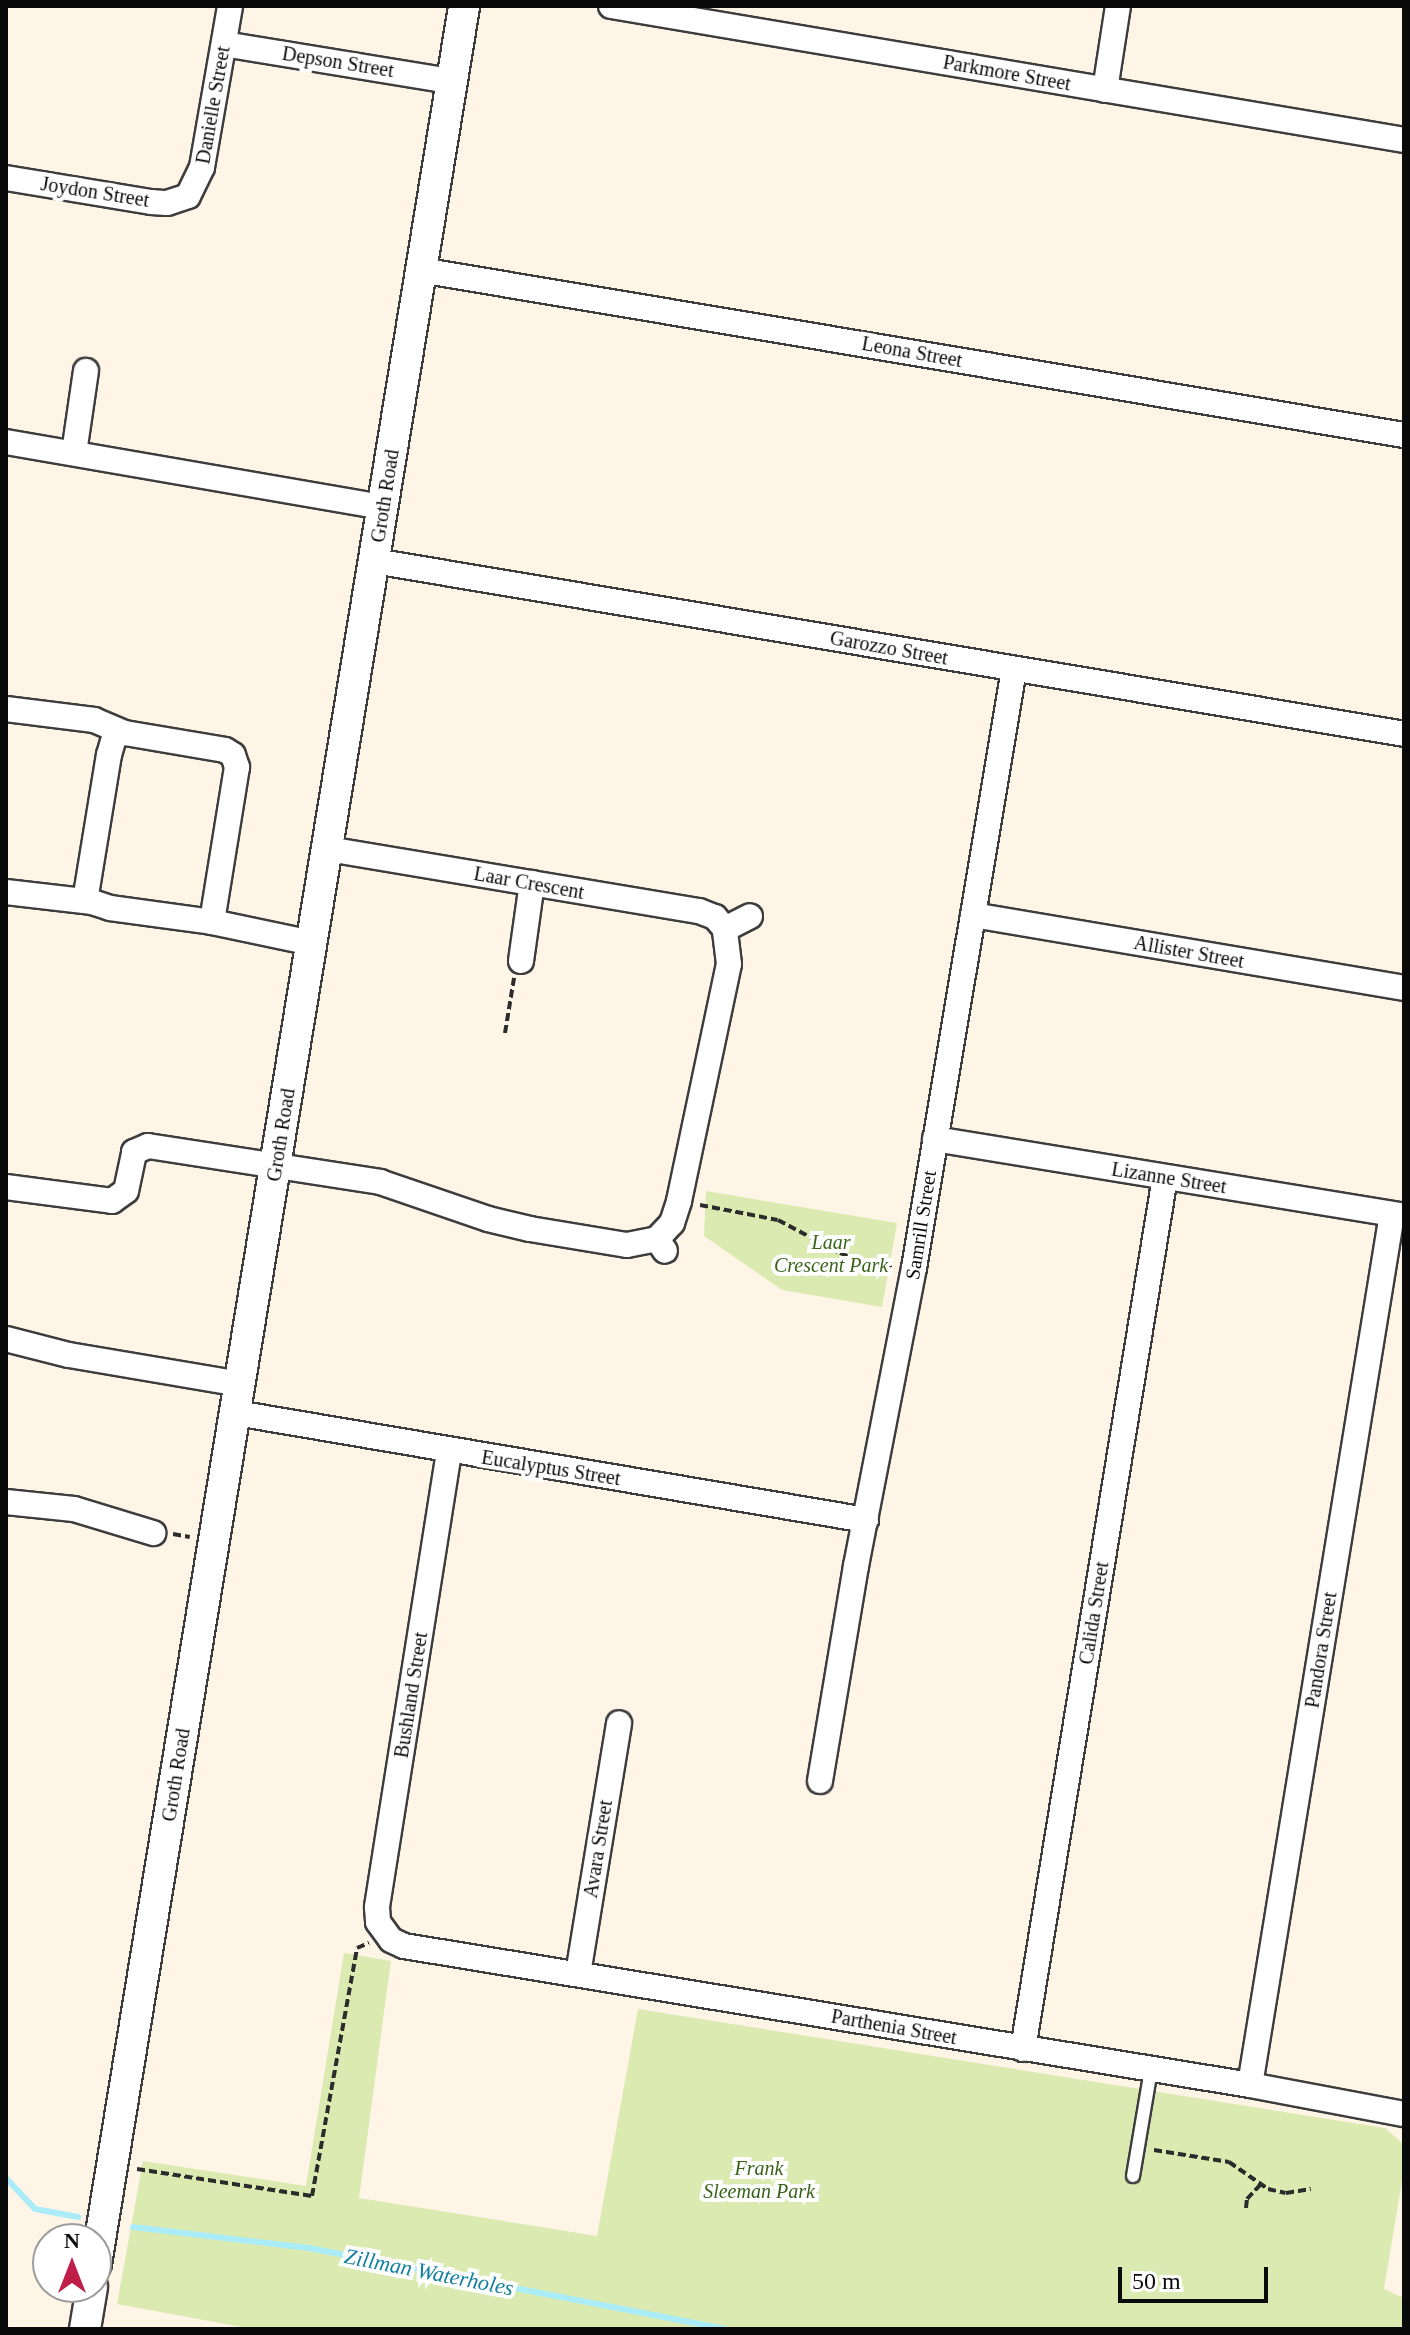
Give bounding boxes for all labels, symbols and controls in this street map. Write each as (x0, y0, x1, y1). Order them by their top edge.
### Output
street label: Depson Street (280, 41, 396, 83)
street label: Danielle Street (191, 44, 235, 166)
street label: Parkmore Street (941, 50, 1073, 96)
street label: Joydon Street (39, 172, 151, 212)
street label: Leona Street (860, 331, 964, 373)
street label: Groth Road (366, 448, 404, 544)
street label: Garozzo Street (828, 626, 950, 670)
street label: Laar Crescent (472, 861, 586, 905)
street label: Allister Street (1132, 930, 1246, 974)
street label: Groth Road (262, 1087, 300, 1183)
street label: Lizanne Street (1110, 1157, 1228, 1199)
street label: Samrill Street (901, 1169, 941, 1281)
park label: Laar Crescent Park (774, 1231, 888, 1278)
street label: Eucalyptus Street (480, 1445, 622, 1491)
street label: Calida Street (1074, 1560, 1114, 1666)
street label: Pandora Street (1300, 1590, 1342, 1710)
street label: Bushland Street (389, 1630, 433, 1760)
street label: Groth Road (157, 1727, 195, 1823)
street label: Avara Street (578, 1798, 618, 1900)
street label: Parthenia Street (829, 2004, 959, 2050)
park label: Frank Sleeman Park (703, 2156, 815, 2203)
north arrow (32, 2223, 112, 2303)
text: N (64, 2228, 80, 2253)
water label: Zillman Waterholes (342, 2243, 516, 2301)
scale bar (1122, 2251, 1272, 2301)
text: 50 m (1132, 2268, 1181, 2294)

